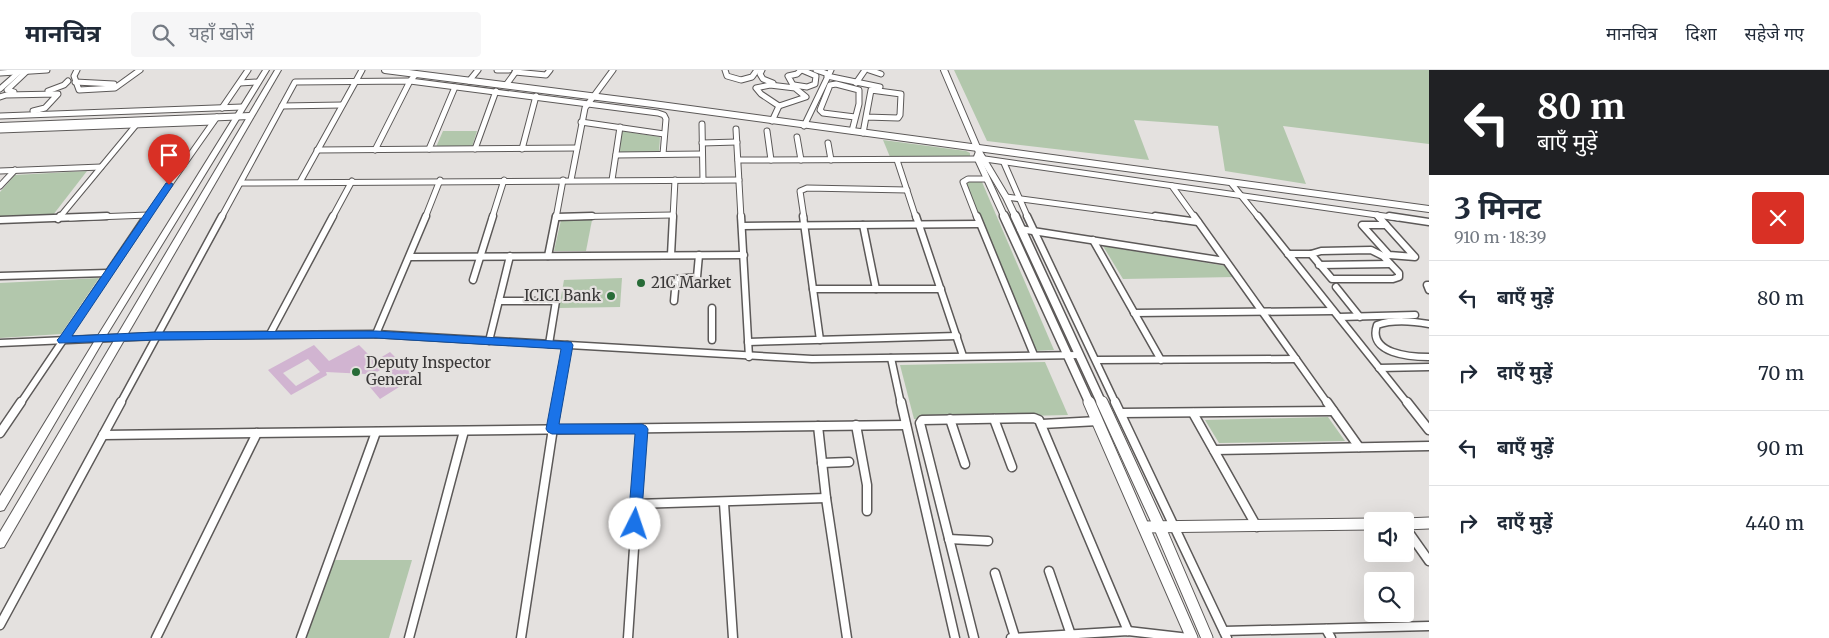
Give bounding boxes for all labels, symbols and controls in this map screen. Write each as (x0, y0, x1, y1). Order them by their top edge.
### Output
search box (131, 12, 481, 57)
text: मानचित्र (25, 18, 101, 49)
icon: search (149, 21, 177, 49)
text: यहाँ खोजें (189, 21, 254, 45)
text: मानचित्र (1606, 22, 1657, 45)
text: दिशा (1685, 22, 1717, 45)
text: सहेजे गए (1745, 22, 1804, 45)
text: 80 m (1537, 85, 1625, 129)
icon: left (1454, 90, 1519, 155)
text: बाएँ मुड़ें (1537, 128, 1598, 156)
pin (148, 134, 190, 185)
icon: arrive (155, 141, 183, 169)
text: 3 मिनट (1454, 189, 1541, 227)
button: close (1752, 192, 1804, 244)
text: 910 m · 18:39 (1454, 227, 1547, 247)
place label: 21C Market (651, 273, 731, 292)
marker: 21C Market (635, 277, 647, 289)
icon: left (1454, 284, 1482, 312)
text: बाएँ मुड़ें (1497, 285, 1554, 309)
place label: ICICI Bank (524, 286, 601, 305)
text: 80 m (1757, 286, 1804, 310)
marker: ICICI Bank (605, 290, 617, 302)
place label: Deputy Inspector General (366, 353, 491, 389)
icon: right (1454, 359, 1482, 387)
text: दाएँ मुड़ें (1497, 360, 1553, 384)
text: 70 m (1758, 361, 1804, 385)
marker: Deputy Inspector General (350, 366, 362, 378)
icon: left (1454, 434, 1482, 462)
text: बाएँ मुड़ें (1497, 435, 1554, 459)
text: 90 m (1757, 436, 1804, 460)
position arrow (608, 497, 660, 549)
icon: right (1454, 509, 1482, 537)
text: दाएँ मुड़ें (1497, 510, 1553, 534)
text: 440 m (1745, 511, 1804, 535)
map controls (1364, 512, 1414, 622)
button: sound (1364, 512, 1414, 562)
button: search (1364, 572, 1414, 622)

